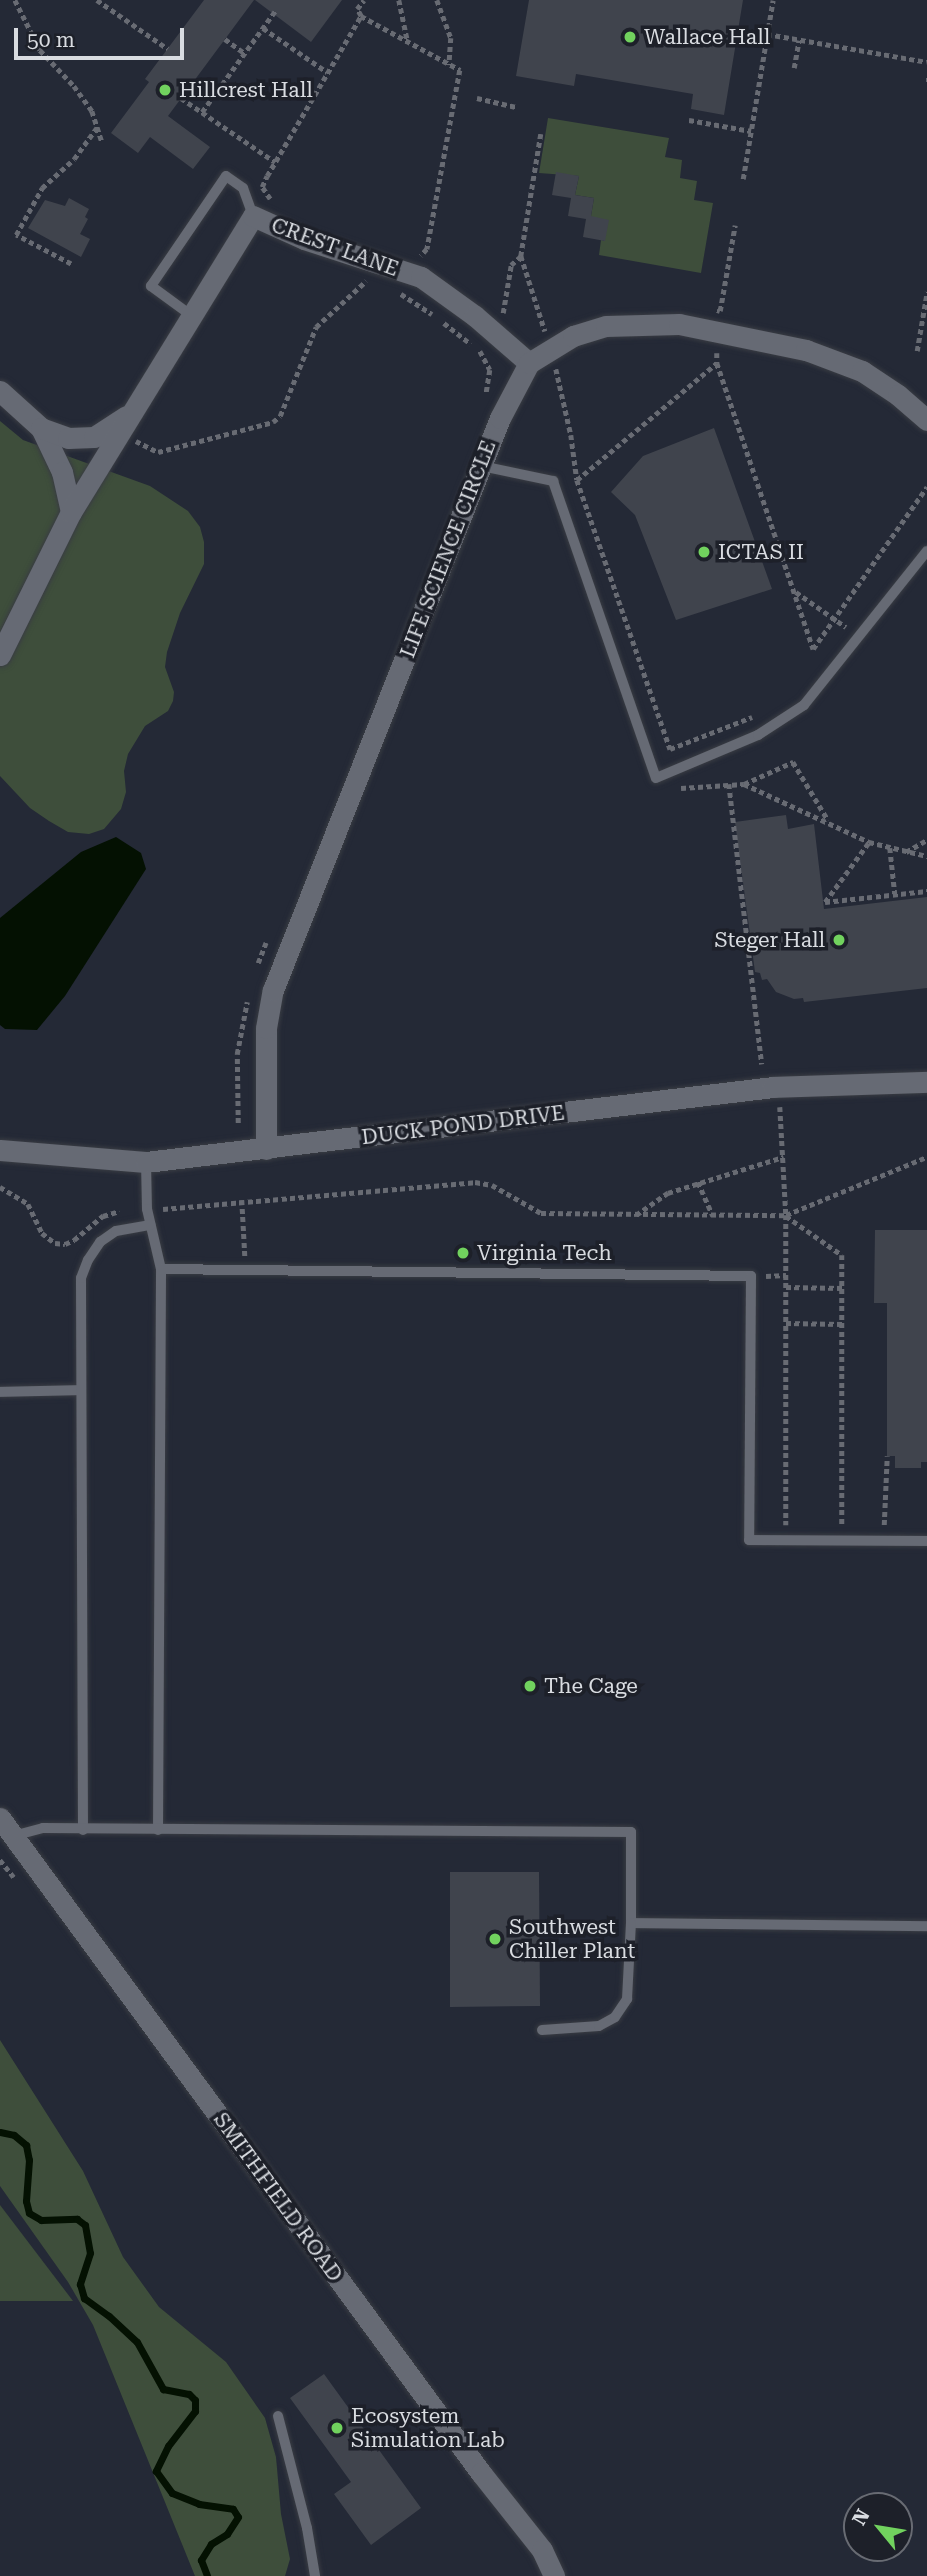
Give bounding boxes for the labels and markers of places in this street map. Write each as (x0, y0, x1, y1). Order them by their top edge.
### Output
place label: Wallace Hall (644, 24, 770, 50)
marker: Wallace Hall (622, 29, 638, 45)
place label: Hillcrest Hall (179, 77, 313, 103)
marker: Hillcrest Hall (157, 82, 173, 98)
place label: ICTAS II (718, 539, 804, 565)
marker: ICTAS II (696, 544, 712, 560)
place label: Steger Hall (714, 927, 825, 953)
marker: Steger Hall (831, 932, 847, 948)
place label: Virginia Tech (477, 1240, 612, 1266)
marker: Virginia Tech (455, 1245, 471, 1261)
place label: The Cage (544, 1673, 638, 1699)
marker: The Cage (522, 1678, 538, 1694)
place label: Southwest Chiller Plant (509, 1914, 635, 1964)
marker: Southwest Chiller Plant (487, 1931, 503, 1947)
place label: Ecosystem Simulation Lab (351, 2403, 505, 2453)
marker: Ecosystem Simulation Lab (329, 2420, 345, 2436)

